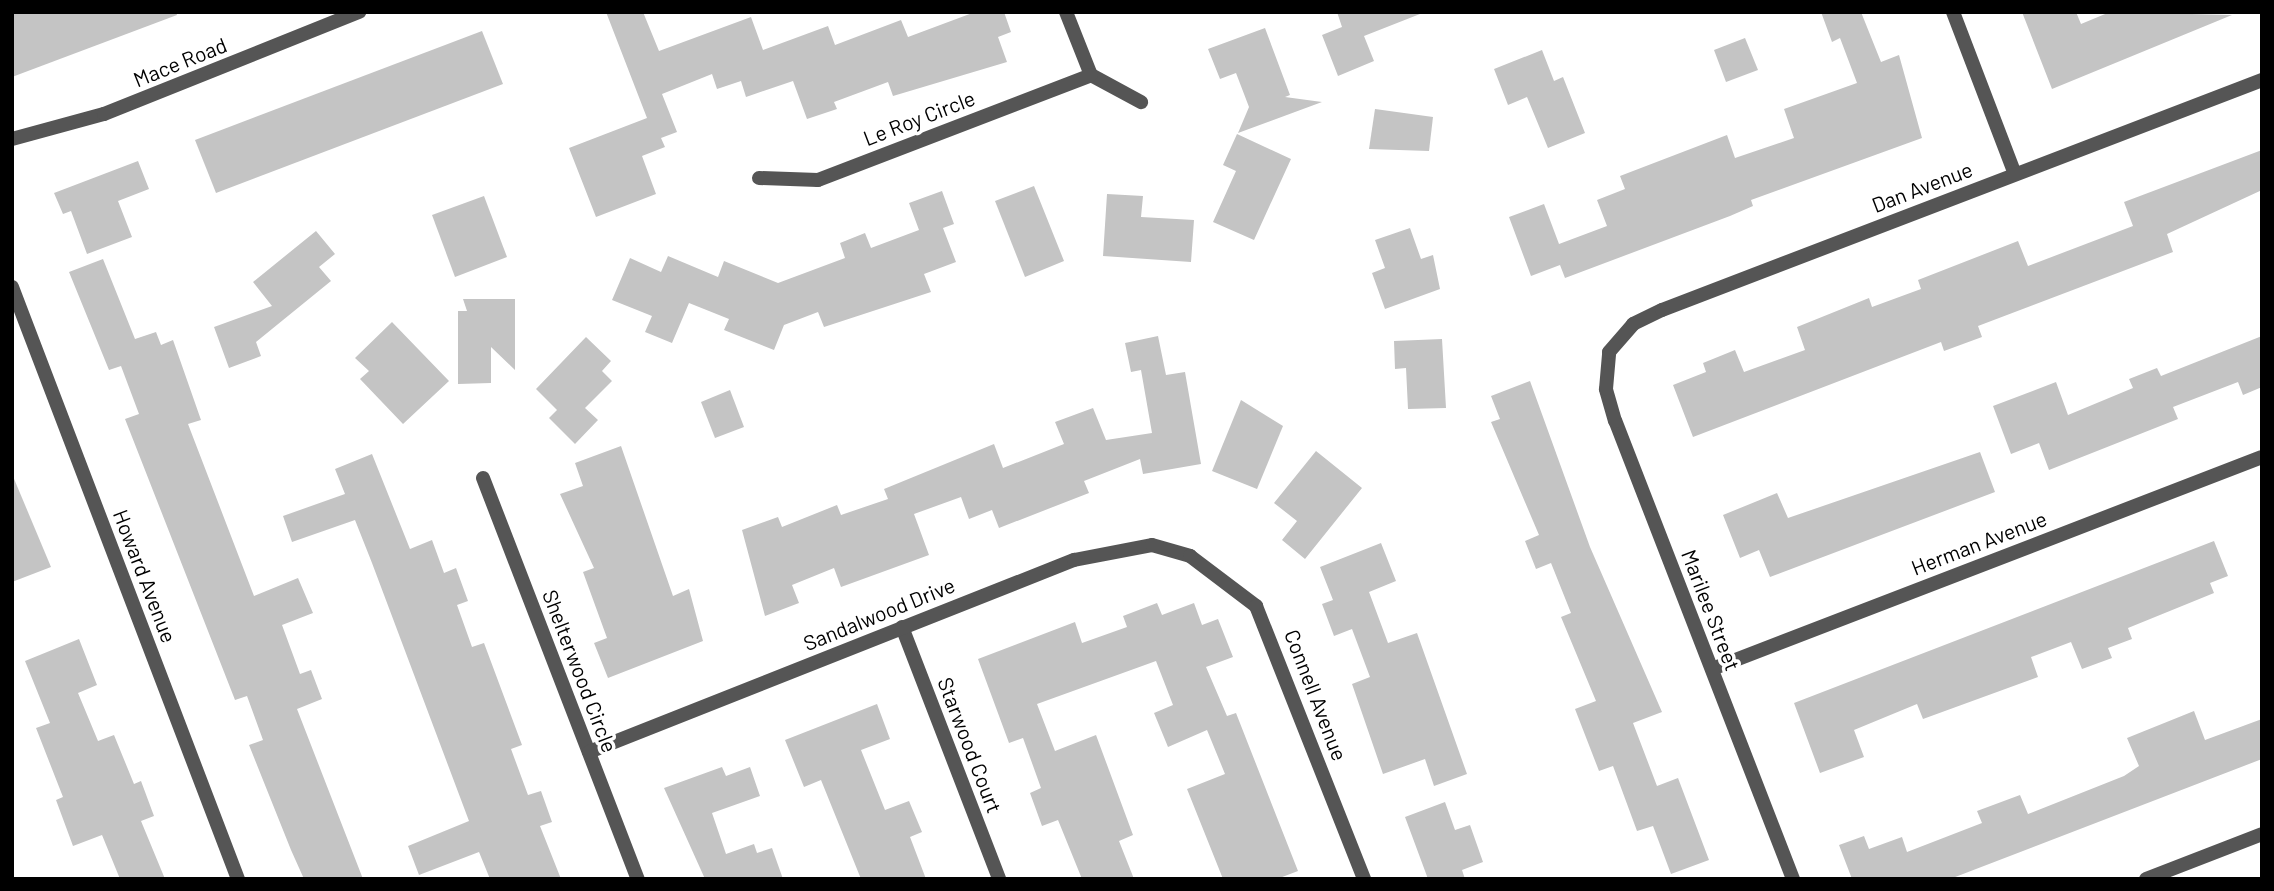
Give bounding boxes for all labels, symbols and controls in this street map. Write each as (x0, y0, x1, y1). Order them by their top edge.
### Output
street label: Mace Road (130, 32, 230, 92)
street label: Le Roy Circle (860, 85, 978, 151)
street label: Dan Avenue (1868, 156, 1976, 218)
street label: Howard Avenue (108, 506, 182, 646)
street label: Herman Avenue (1908, 506, 2050, 580)
street label: Marilee Street (1676, 546, 1746, 674)
street label: Sandalwood Drive (800, 572, 958, 656)
street label: Shelterwood Circle (537, 586, 623, 756)
street label: Connell Avenue (1279, 626, 1353, 764)
street label: Starwood Court (933, 674, 1007, 816)

